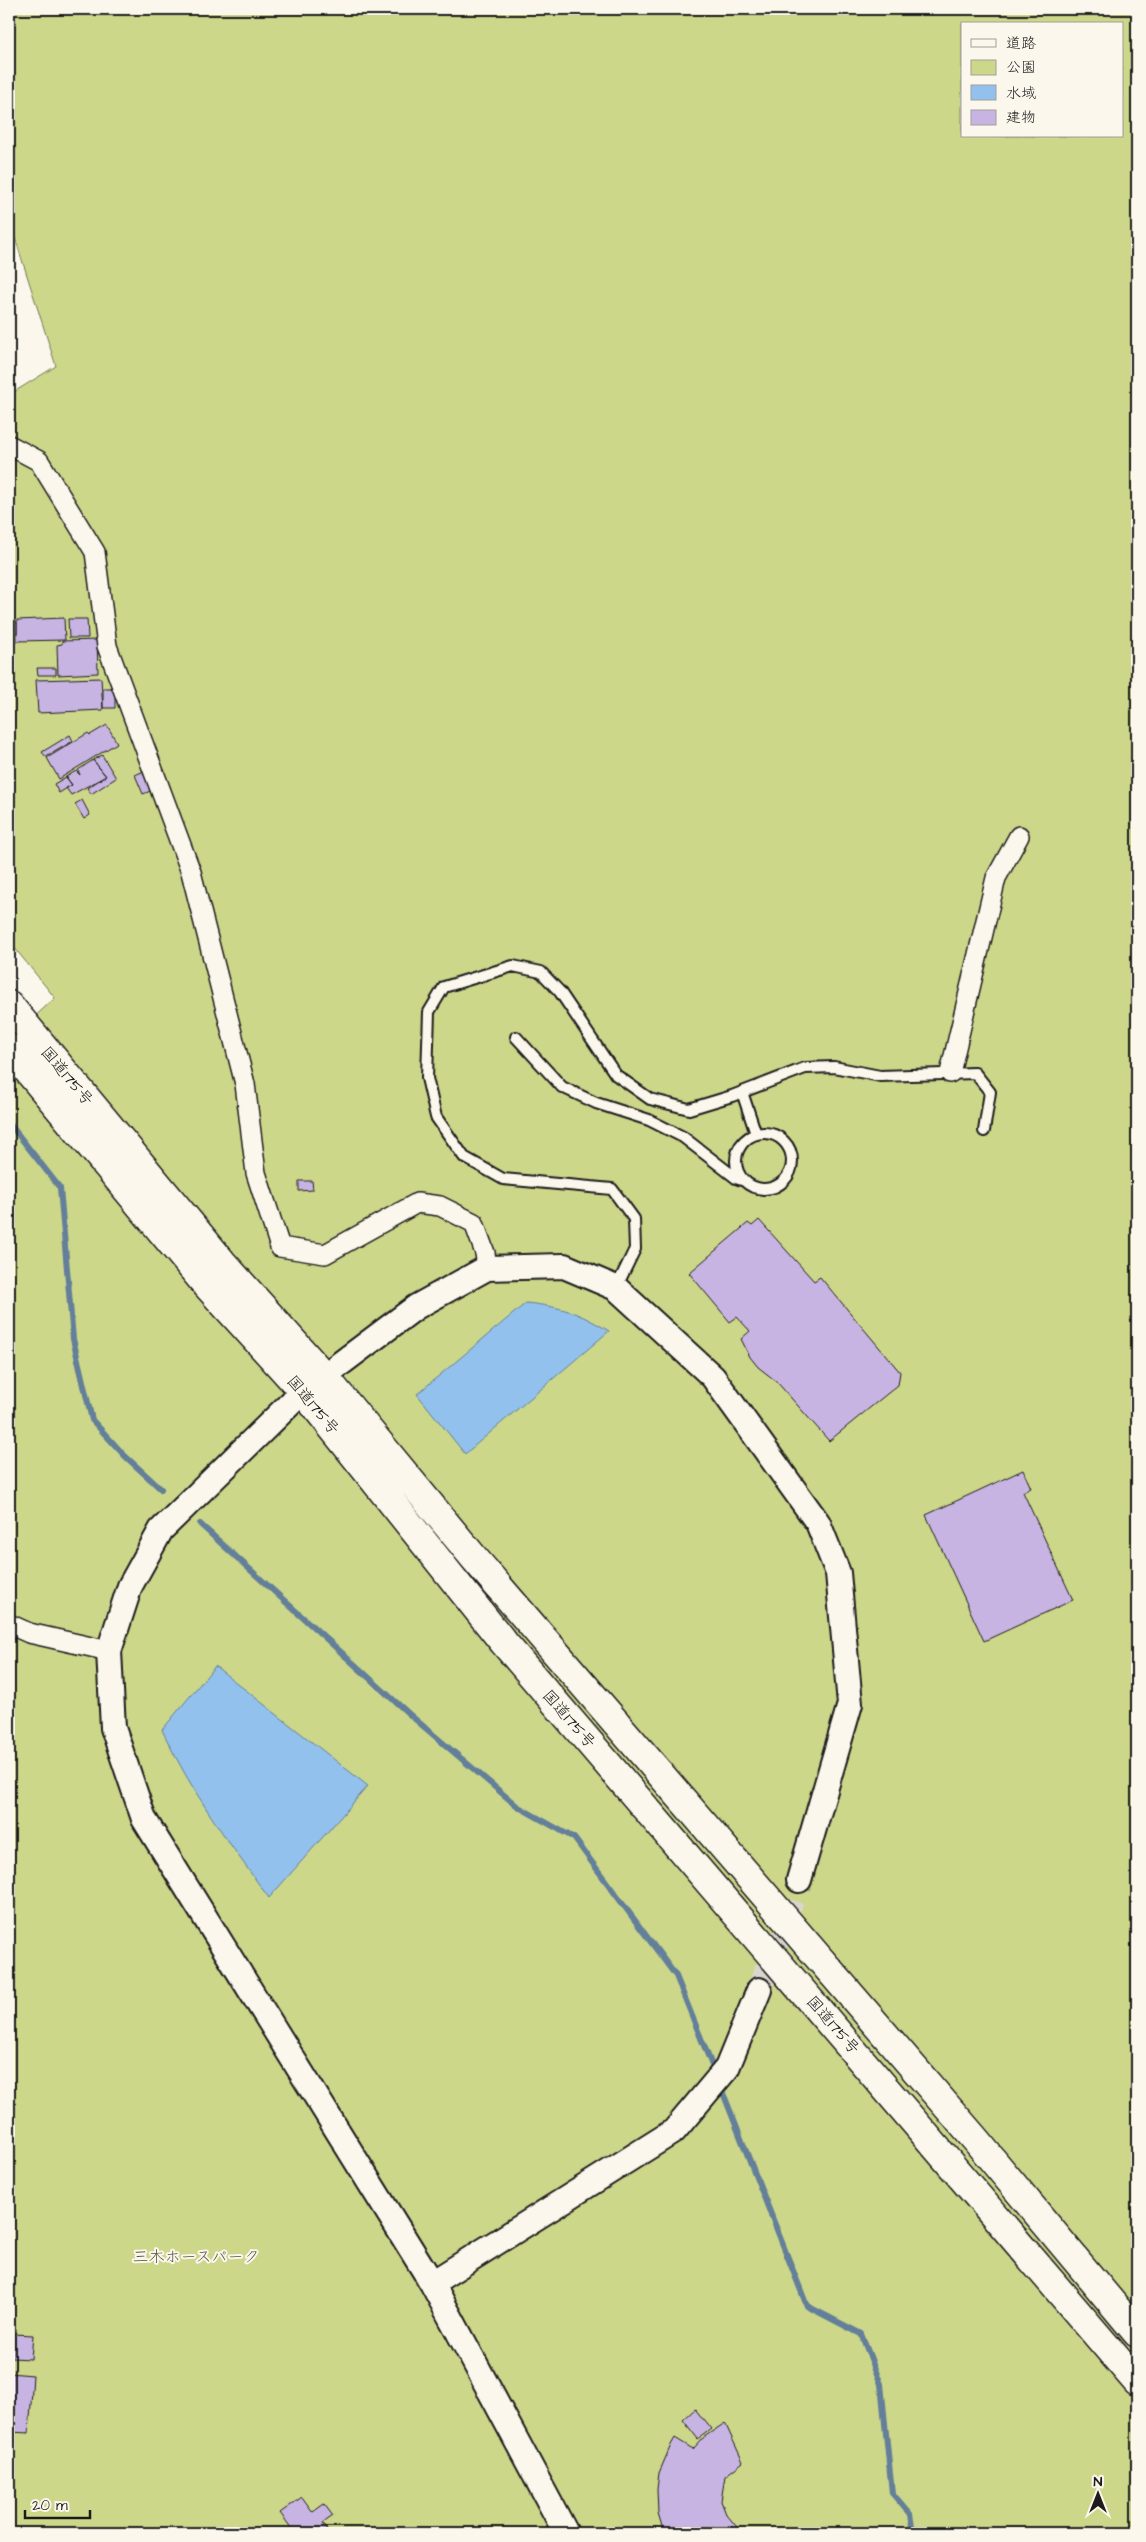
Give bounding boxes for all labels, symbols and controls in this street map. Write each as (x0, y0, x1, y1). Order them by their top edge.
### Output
legend (961, 22, 1124, 138)
text: 道路 (1006, 33, 1036, 54)
text: 公園 (1006, 57, 1036, 78)
text: 水域 (1006, 83, 1036, 104)
text: 建物 (1006, 107, 1036, 128)
street label: 国道175号 (36, 1042, 98, 1110)
street label: 国道175号 (282, 1371, 344, 1439)
street label: 国道175号 (537, 1685, 601, 1753)
street label: 国道175号 (801, 1991, 865, 2059)
park label: 三木ホースパーク (132, 2246, 260, 2268)
north arrow (1074, 2470, 1124, 2520)
text: N (1094, 2472, 1103, 2492)
scale bar (25, 2487, 90, 2519)
text: 20 m (32, 2495, 68, 2516)

